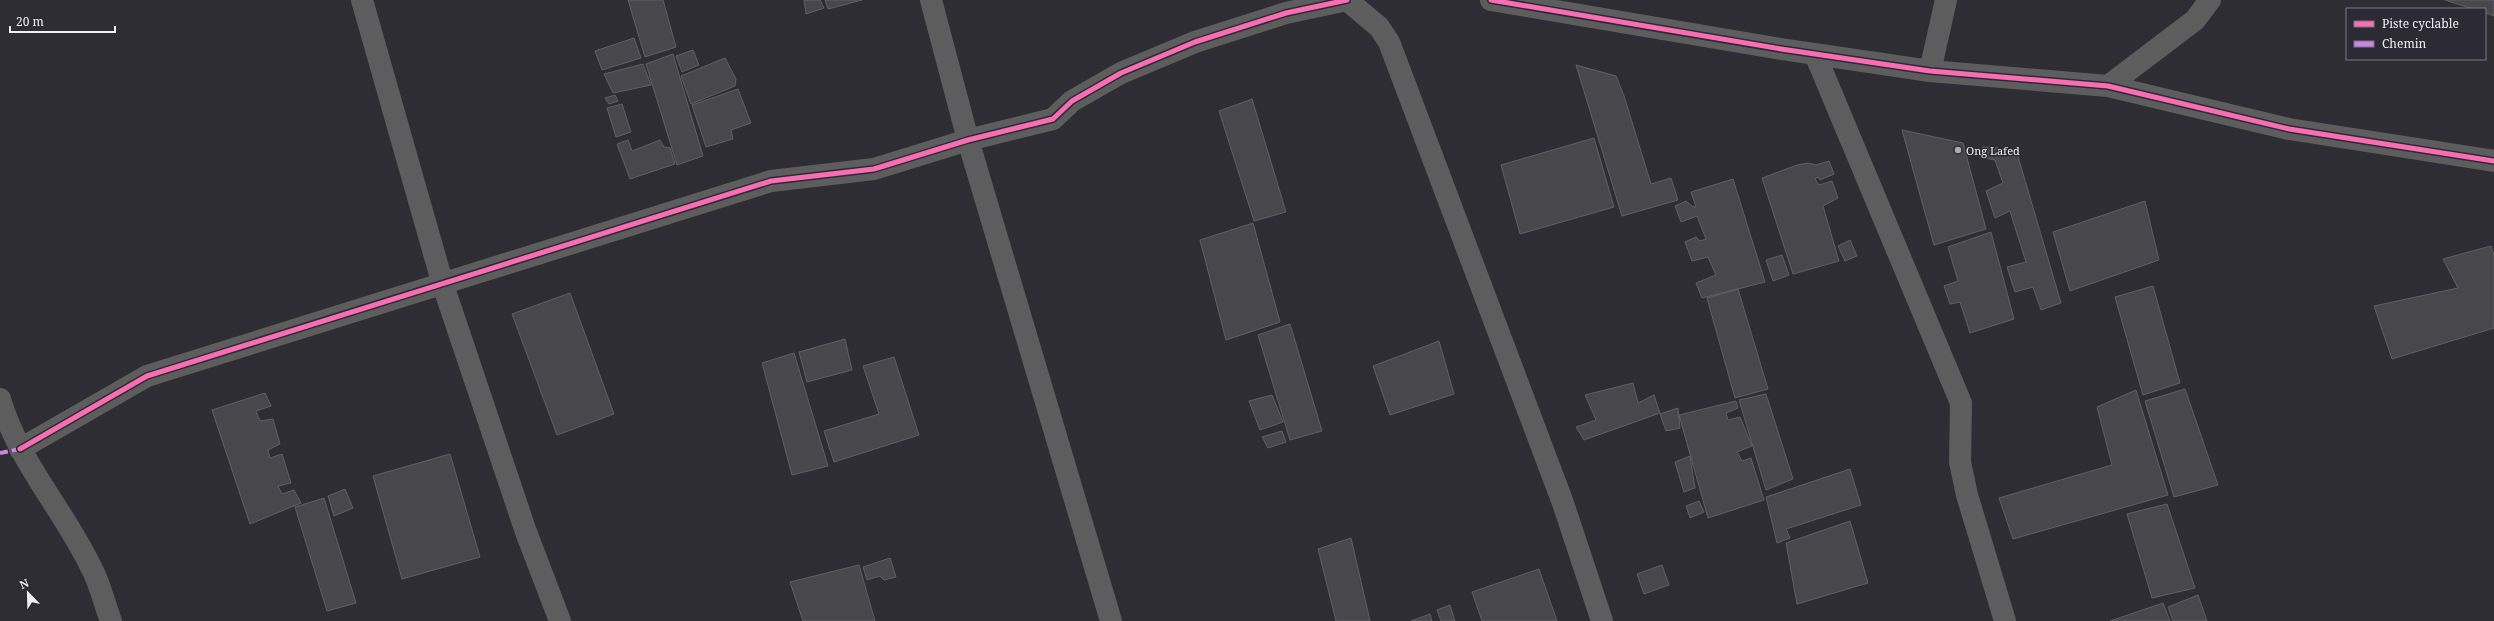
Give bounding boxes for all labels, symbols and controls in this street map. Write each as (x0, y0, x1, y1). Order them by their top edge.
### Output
scale bar (10, 8, 115, 34)
legend (2346, 8, 2486, 60)
text: 20 m (16, 13, 44, 30)
text: Piste cyclable (2382, 15, 2459, 32)
text: Chemin (2382, 35, 2427, 52)
place label: Ong Lafed (1966, 143, 2020, 158)
marker: Ong Lafed (1953, 145, 1963, 155)
north arrow (8, 573, 48, 613)
text: N (17, 575, 31, 592)

